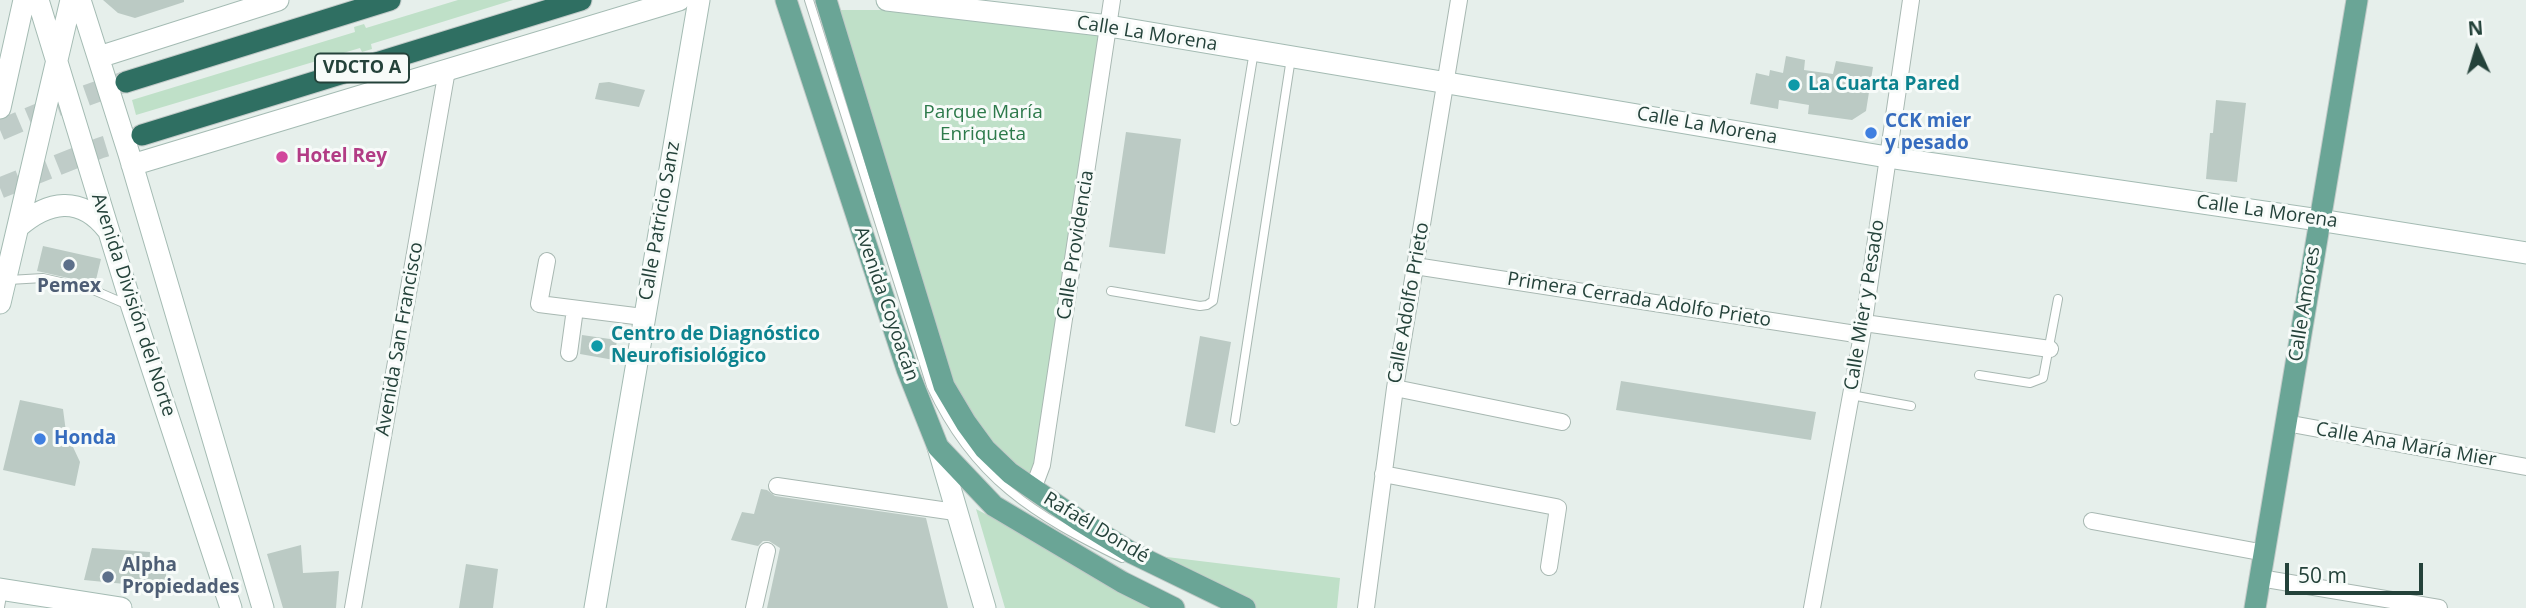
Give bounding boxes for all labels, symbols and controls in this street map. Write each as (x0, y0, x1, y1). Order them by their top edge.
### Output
street label: Calle La Morena (1075, 12, 1219, 56)
north arrow (2442, 14, 2512, 84)
text: N (2467, 15, 2484, 42)
road number: VDCTO A (315, 54, 409, 82)
place label: La Cuarta Pared (1808, 74, 1960, 96)
marker: La Cuarta Pared (1786, 77, 1802, 93)
park label: Parque María Enriqueta (923, 102, 1043, 146)
street label: Calle La Morena (1635, 102, 1779, 150)
place label: CCK mier y pesado (1885, 111, 1971, 155)
marker: CCK mier y pesado (1863, 125, 1879, 141)
street label: Calle Patricio Sanz (635, 140, 685, 302)
place label: Hotel Rey (296, 146, 387, 168)
marker: Hotel Rey (274, 149, 290, 165)
street label: Calle Providencia (1053, 169, 1099, 321)
street label: Avenida División del Norte (86, 190, 180, 420)
street label: Calle La Morena (2195, 191, 2339, 233)
street label: Calle Mier y Pesado (1840, 218, 1890, 392)
street label: Calle Adolfo Prieto (1384, 221, 1434, 385)
street label: Avenida Coyoacán (849, 224, 923, 384)
street label: Avenida San Francisco (372, 240, 428, 438)
street label: Calle Amores (2285, 245, 2325, 363)
marker: Pemex (61, 257, 77, 273)
street label: Primera Cerrada Adolfo Prieto (1505, 268, 1773, 332)
place label: Pemex (37, 276, 101, 298)
place label: Centro de Diagnóstico Neurofisiológico (611, 324, 820, 368)
marker: Centro de Diagnóstico Neurofisiológico (589, 338, 605, 354)
street label: Calle Ana María Mier (2314, 418, 2498, 472)
place label: Honda (54, 428, 116, 450)
marker: Honda (32, 431, 48, 447)
street label: Rafaél Dondé (1039, 488, 1153, 568)
scale bar (2288, 548, 2426, 592)
place label: Alpha Propiedades (122, 555, 240, 599)
text: 50 m (2298, 561, 2347, 589)
marker: Alpha Propiedades (100, 569, 116, 585)

